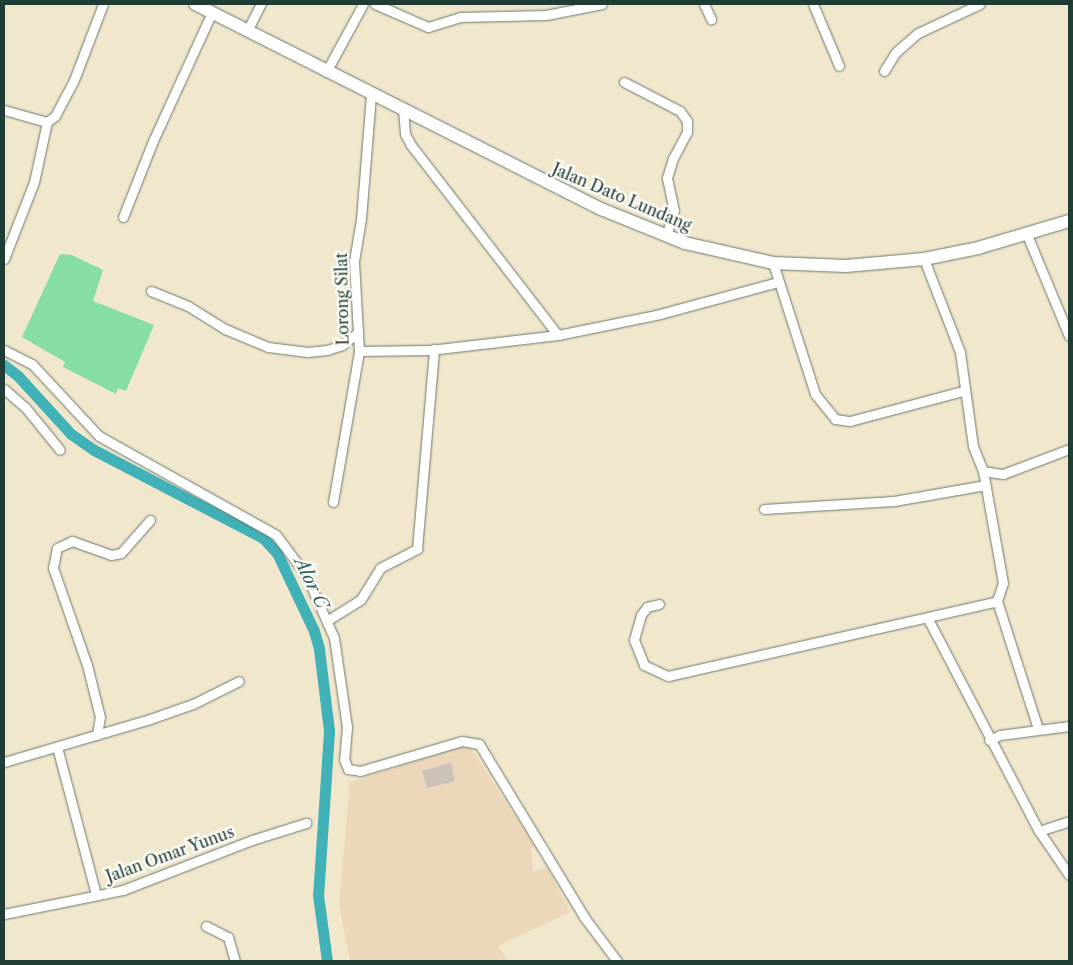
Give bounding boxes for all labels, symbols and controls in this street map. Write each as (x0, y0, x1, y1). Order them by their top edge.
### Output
street label: Jalan Dato Lundang (549, 159, 695, 235)
street label: Lorong Silat (332, 253, 352, 345)
water label: Alor C (289, 554, 333, 612)
street label: Jalan Omar Yunus (103, 822, 237, 886)

